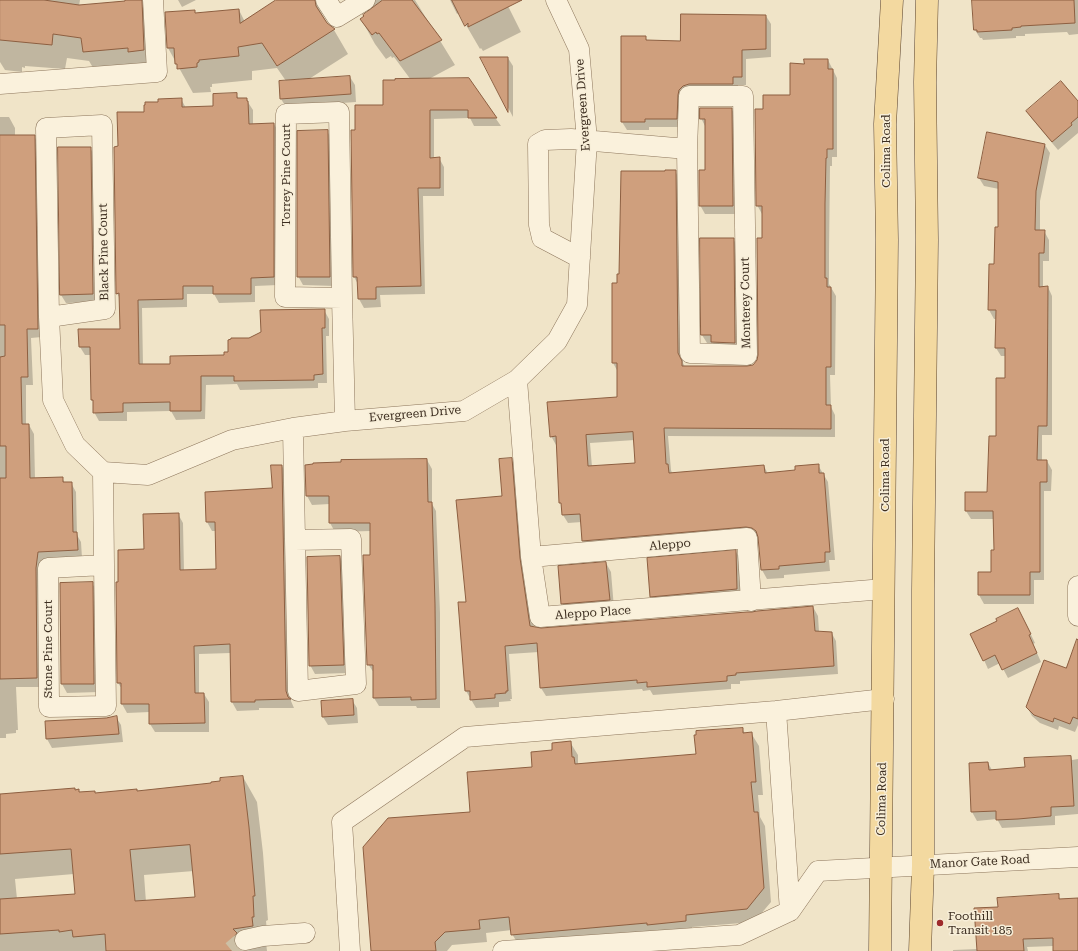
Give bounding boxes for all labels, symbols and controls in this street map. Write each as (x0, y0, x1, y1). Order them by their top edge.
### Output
street label: Evergreen Drive (573, 58, 593, 152)
street label: Colima Road (879, 114, 893, 188)
street label: Torrey Pine Court (279, 123, 293, 227)
street label: Black Pine Court (96, 203, 112, 301)
street label: Monterey Court (738, 257, 754, 349)
street label: Evergreen Drive (368, 403, 462, 425)
street label: Colima Road (878, 438, 892, 512)
street label: Aleppo (648, 536, 692, 554)
street label: Stone Pine Court (41, 600, 55, 698)
street label: Aleppo Place (555, 603, 631, 623)
street label: Colima Road (874, 762, 890, 836)
street label: Manor Gate Road (930, 852, 1030, 872)
place label: Foothill Transit 185 (948, 909, 1012, 937)
marker: Foothill Transit 185 (935, 918, 945, 928)

